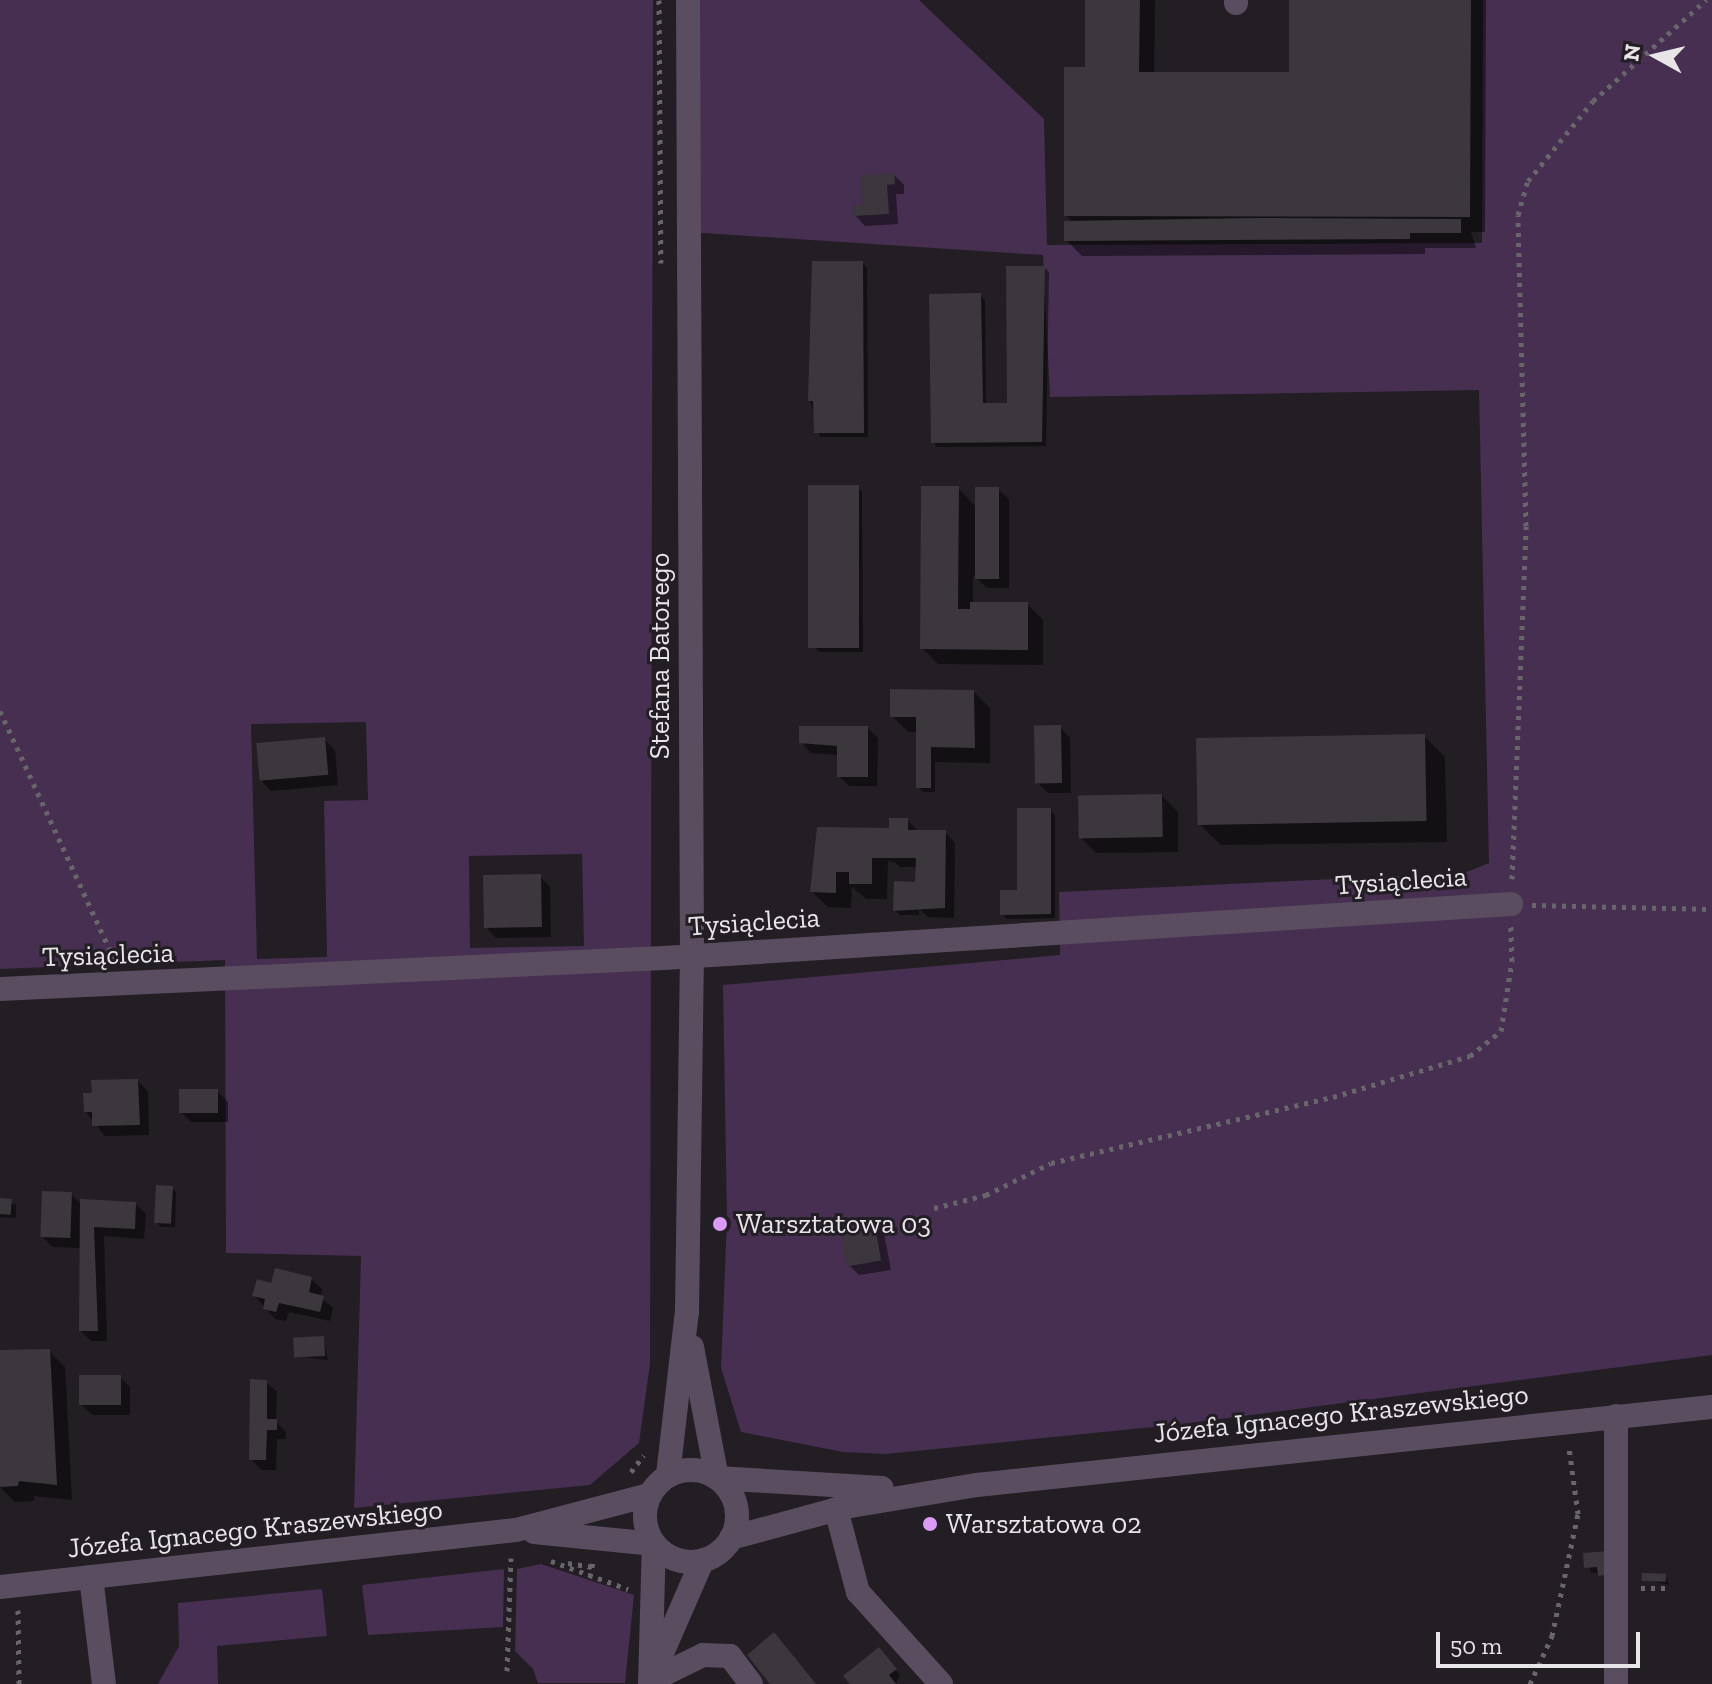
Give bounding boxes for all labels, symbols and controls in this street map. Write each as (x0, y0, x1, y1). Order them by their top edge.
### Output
north arrow (1616, 16, 1696, 96)
text: N (1617, 42, 1646, 63)
street label: Stefana Batorego (643, 553, 677, 759)
street label: Tysiąclecia (1334, 860, 1468, 902)
street label: Tysiąclecia (687, 901, 821, 943)
street label: Tysiąclecia (41, 936, 175, 974)
place label: Warsztatowa 03 (736, 1207, 931, 1241)
marker: Warsztatowa 03 (711, 1215, 729, 1233)
street label: Józefa Ignacego Kraszewskiego (1152, 1378, 1530, 1450)
street label: Józefa Ignacego Kraszewskiego (66, 1493, 444, 1565)
place label: Warsztatowa 02 (946, 1507, 1142, 1541)
marker: Warsztatowa 02 (921, 1515, 939, 1533)
scale bar (1440, 1616, 1644, 1666)
text: 50 m (1450, 1631, 1502, 1660)

